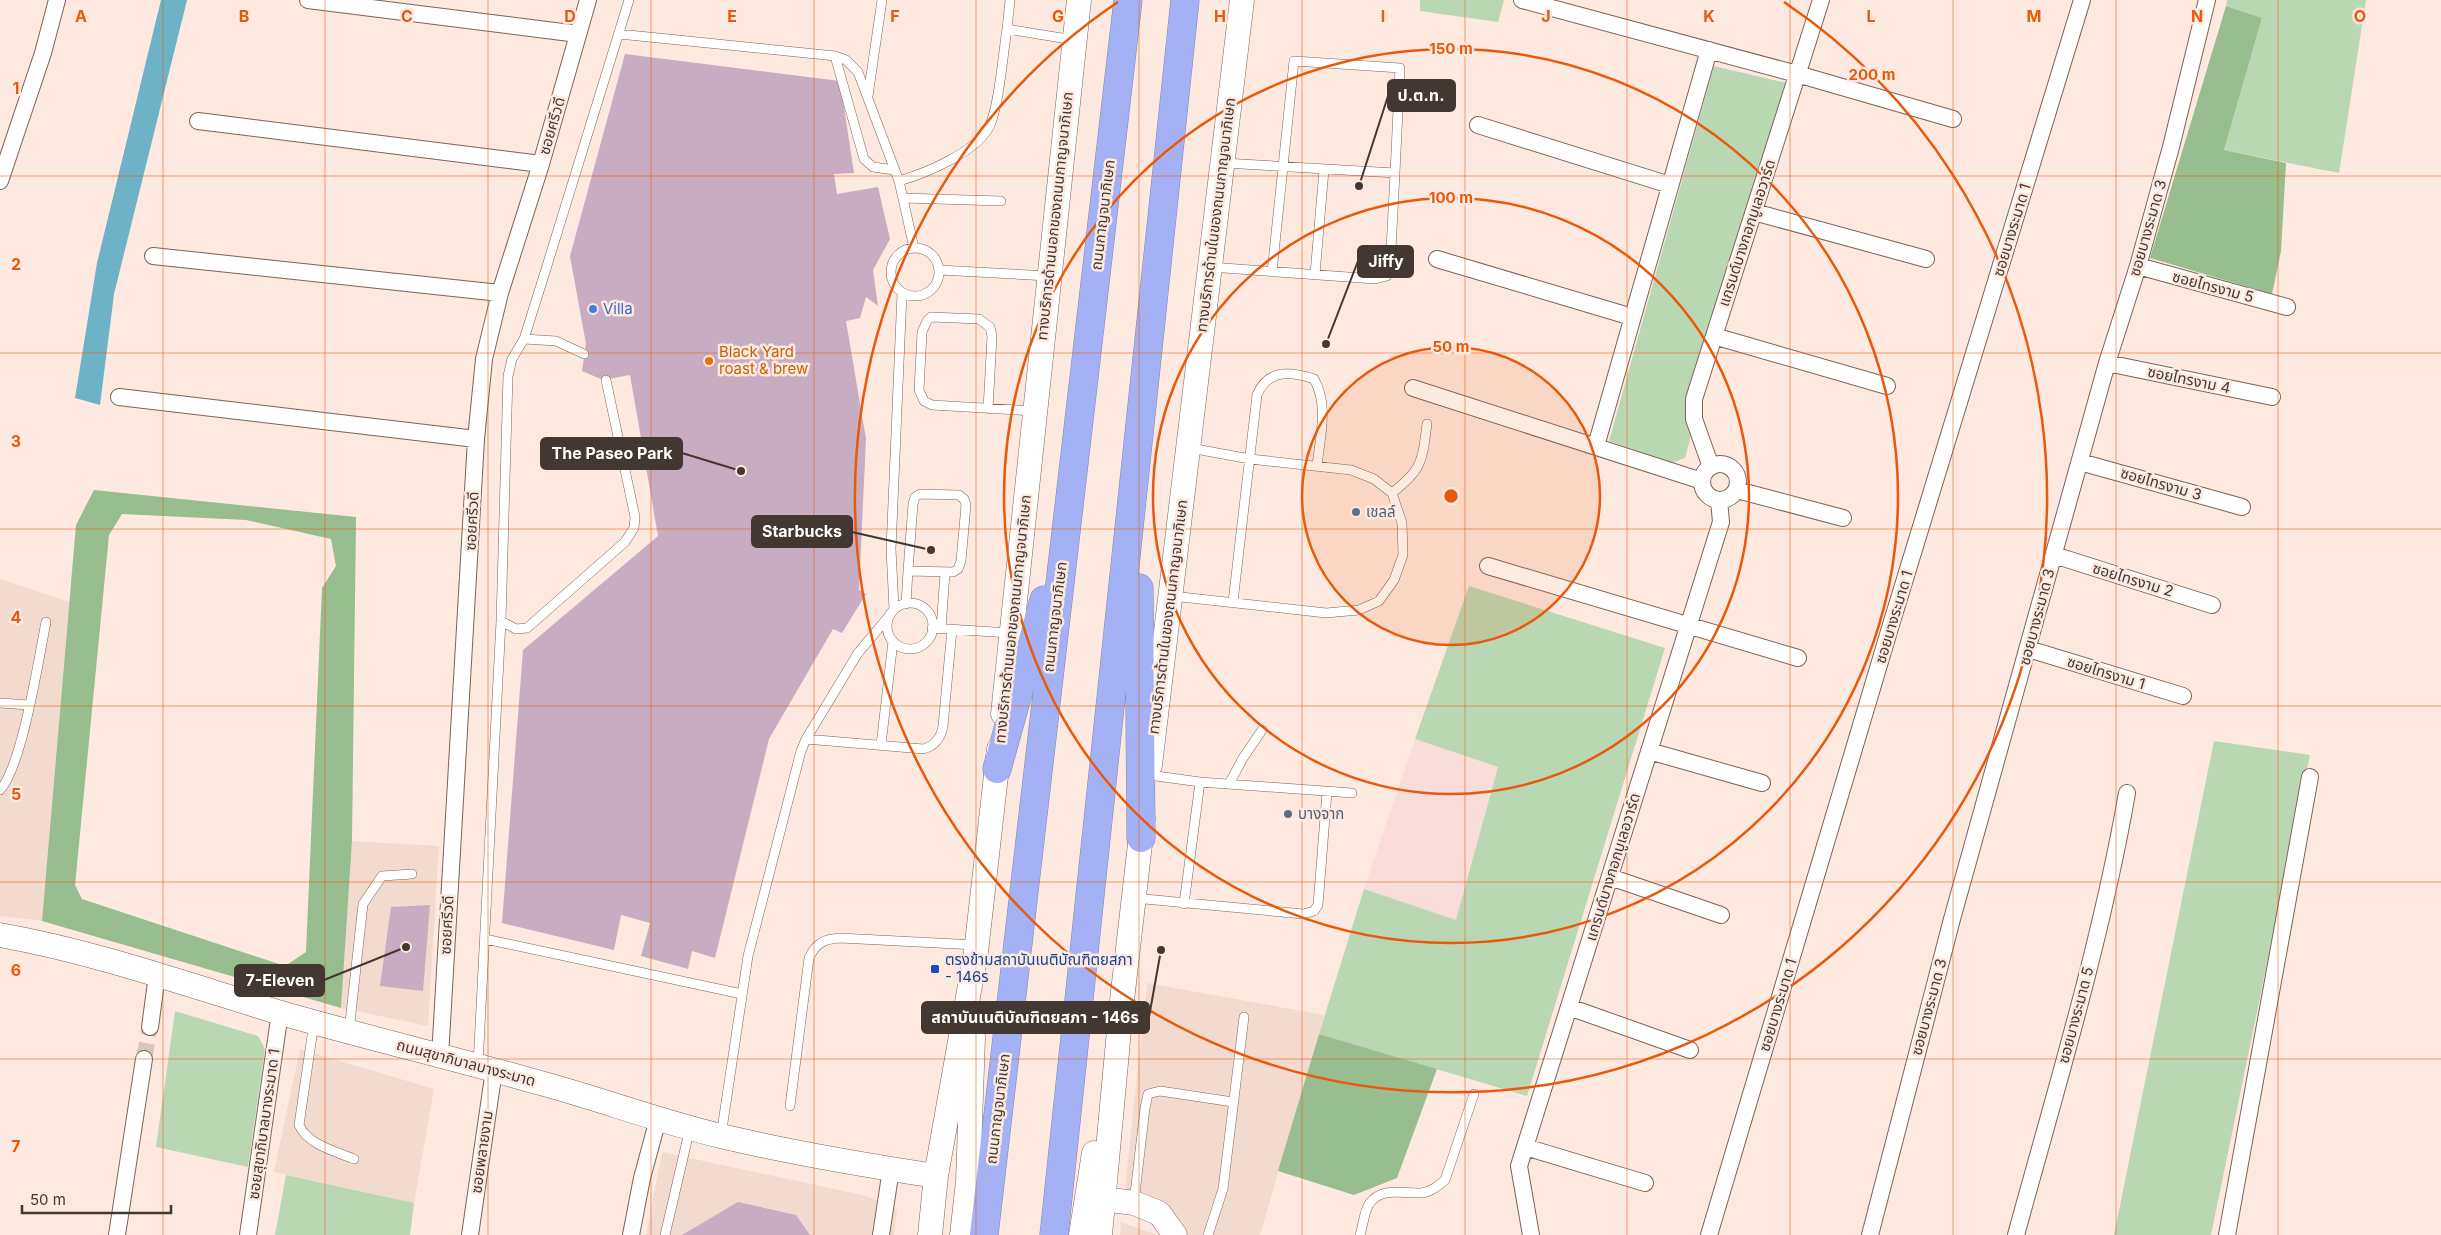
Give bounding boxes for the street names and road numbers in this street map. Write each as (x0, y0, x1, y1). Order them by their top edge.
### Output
street label: ทางบริการด้านนอกของถนนกาญจนาภิเษก (1032, 91, 1077, 341)
street label: ซอยศรีวดี (534, 95, 569, 157)
street label: ทางบริการด้านในของถนนกาญจนาภิเษก (1192, 97, 1239, 333)
street label: แกรนด์บางกอกบูเลอวาร์ด (1714, 157, 1779, 309)
street label: ถนนกาญจนาภิเษก (1086, 159, 1119, 271)
street label: ซอยบางระมาด 3 (2125, 177, 2170, 278)
street label: ซอยบางระมาด 1 (1988, 181, 2035, 279)
street label: ซอยไทรงาม 5 (2170, 267, 2256, 307)
street label: ซอยไทรงาม 4 (2146, 361, 2232, 398)
street label: ซอยไทรงาม 3 (2118, 463, 2204, 504)
street label: ซอยศรีวดี (460, 491, 483, 551)
street label: ทางบริการด้านนอกของถนนกาญจนาภิเษก (990, 494, 1035, 744)
street label: ทางบริการด้านในของถนนกาญจนาภิเษก (1144, 499, 1191, 735)
street label: ซอยไทรงาม 2 (2090, 558, 2176, 601)
street label: ถนนกาญจนาภิเษก (1038, 561, 1071, 673)
street label: ซอยบางระมาด 3 (2014, 566, 2059, 667)
street label: ซอยบางระมาด 1 (1870, 568, 1917, 666)
street label: ซอยไทรงาม 1 (2065, 652, 2147, 693)
street label: แกรนด์บางกอกบูเลอวาร์ด (1581, 791, 1644, 943)
street label: ซอยศรีวดี (435, 895, 458, 955)
street label: ซอยบางระมาด 1 (1754, 956, 1801, 1054)
street label: ซอยบางระมาด 3 (1906, 956, 1951, 1057)
street label: ซอยบางระมาด 5 (2053, 964, 2098, 1065)
street label: ถนนสุขาภิบาลบางระมาด (395, 1035, 538, 1090)
street label: ซอยสุขาภิบาลบางระมาด 1 (244, 1047, 283, 1200)
street label: ถนนกาญจนาภิเษก (981, 1053, 1014, 1165)
street label: ซอยพลายงาม (466, 1109, 497, 1194)

